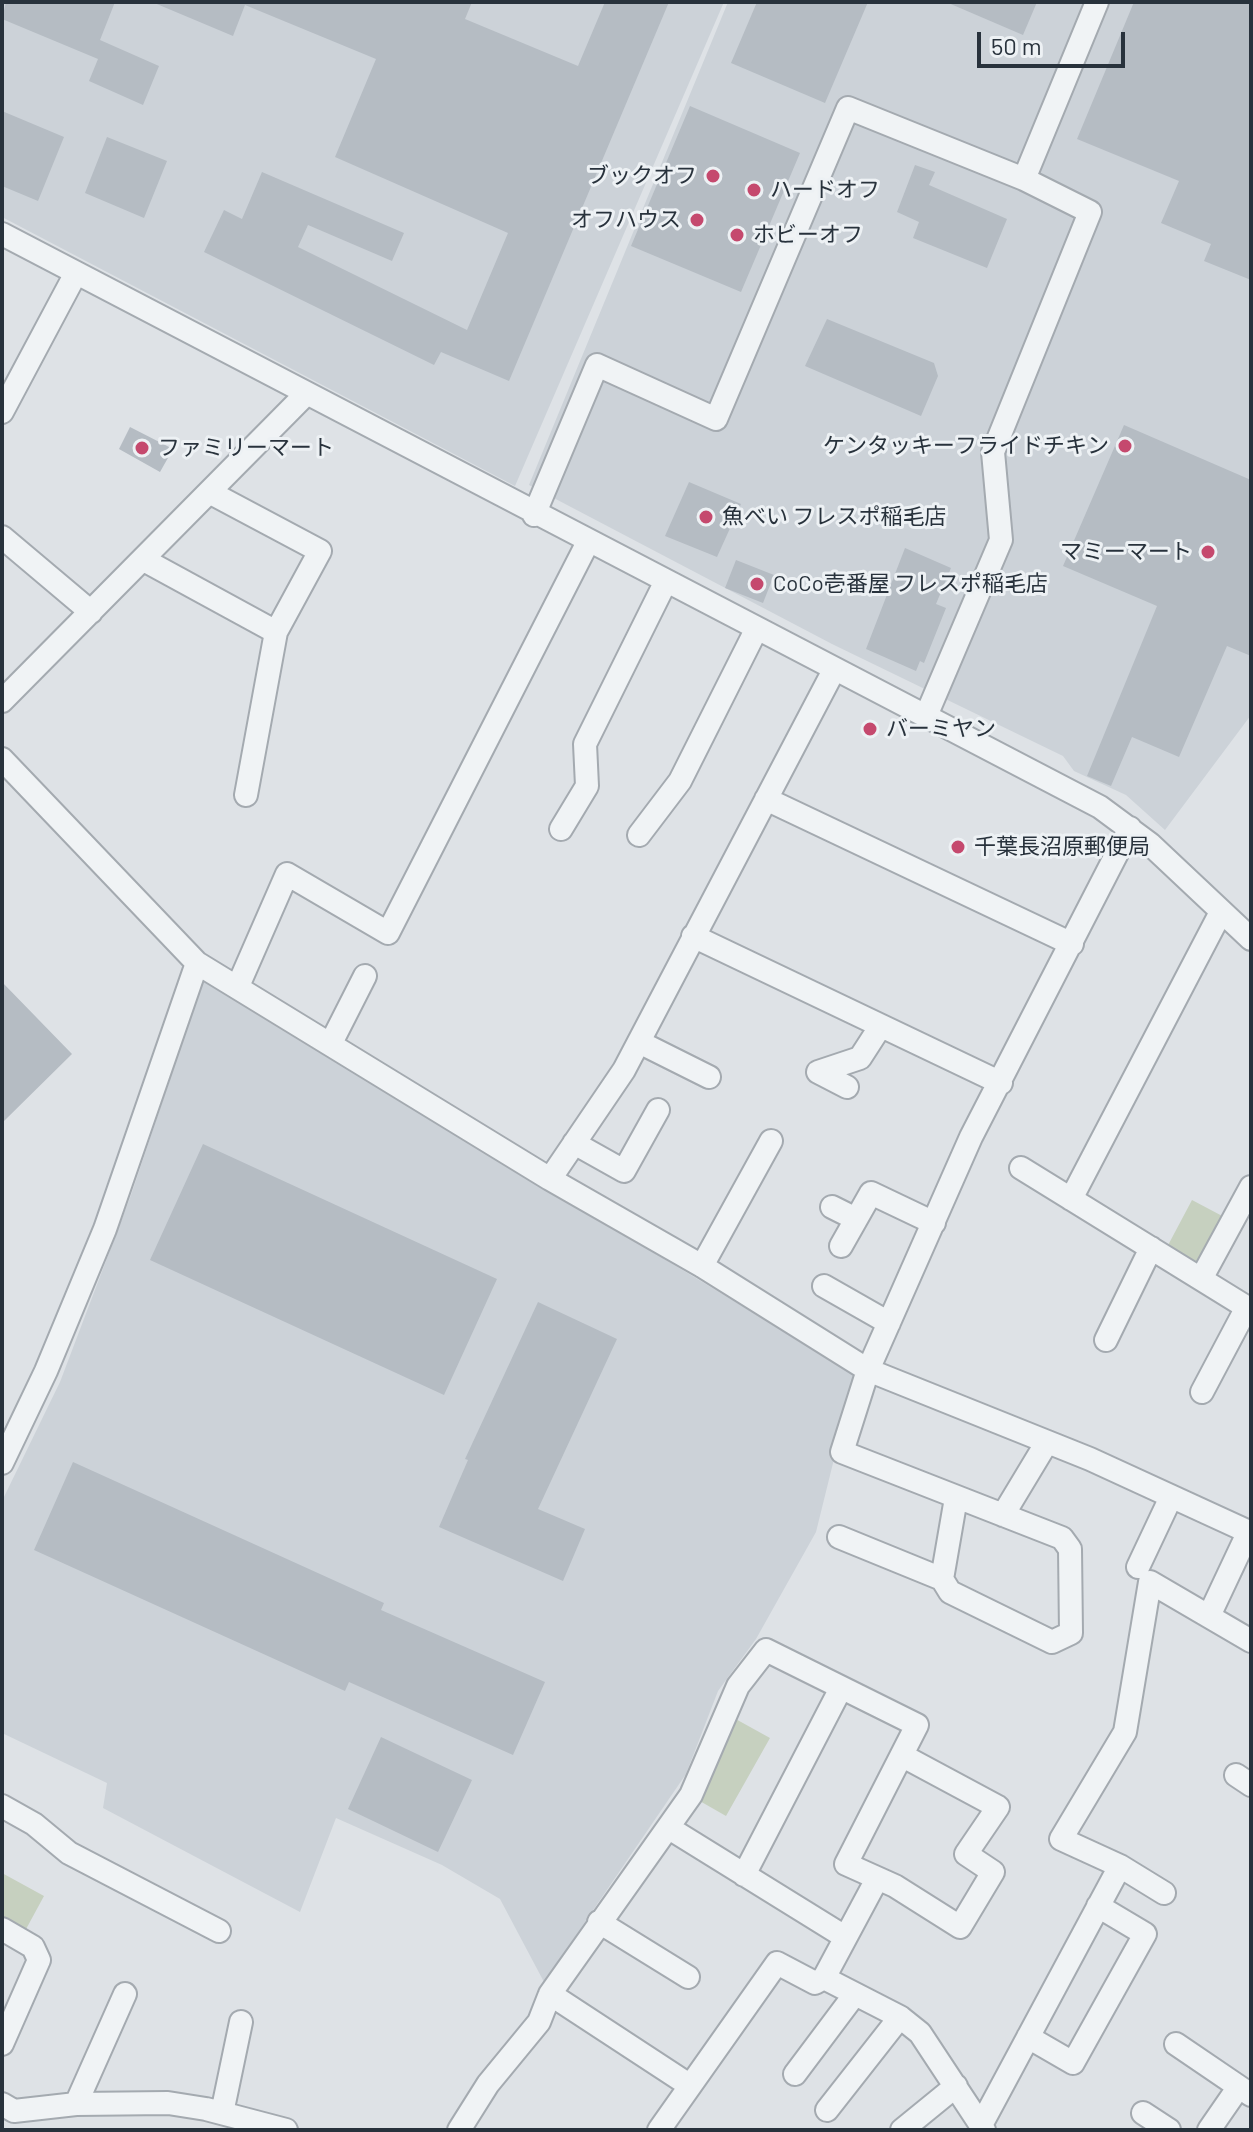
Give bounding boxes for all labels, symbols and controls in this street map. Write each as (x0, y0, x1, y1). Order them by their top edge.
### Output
scale bar (981, 16, 1129, 66)
text: 50 m (991, 31, 1042, 60)
place label: ブックオフ (587, 163, 697, 189)
marker: ブックオフ (704, 167, 722, 185)
place label: ハードオフ (770, 177, 880, 203)
marker: ハードオフ (745, 181, 763, 199)
place label: オフハウス (571, 207, 681, 233)
marker: オフハウス (688, 211, 706, 229)
place label: ホビーオフ (753, 222, 863, 248)
marker: ホビーオフ (728, 226, 746, 244)
place label: ケンタッキーフライドチキン (823, 433, 1109, 459)
place label: ファミリーマート (158, 435, 334, 461)
marker: ケンタッキーフライドチキン (1116, 437, 1134, 455)
marker: ファミリーマート (133, 439, 151, 457)
place label: 魚べい フレスポ稲毛店 (722, 504, 946, 530)
marker: 魚べい フレスポ稲毛店 (697, 508, 715, 526)
place label: マミーマート (1060, 539, 1192, 565)
marker: マミーマート (1199, 543, 1217, 561)
place label: CoCo壱番屋 フレスポ稲毛店 (773, 571, 1048, 597)
marker: CoCo壱番屋 フレスポ稲毛店 (748, 575, 766, 593)
place label: バーミヤン (886, 716, 996, 742)
marker: バーミヤン (861, 720, 879, 738)
place label: 千葉長沼原郵便局 (974, 834, 1150, 860)
marker: 千葉長沼原郵便局 (949, 838, 967, 856)

